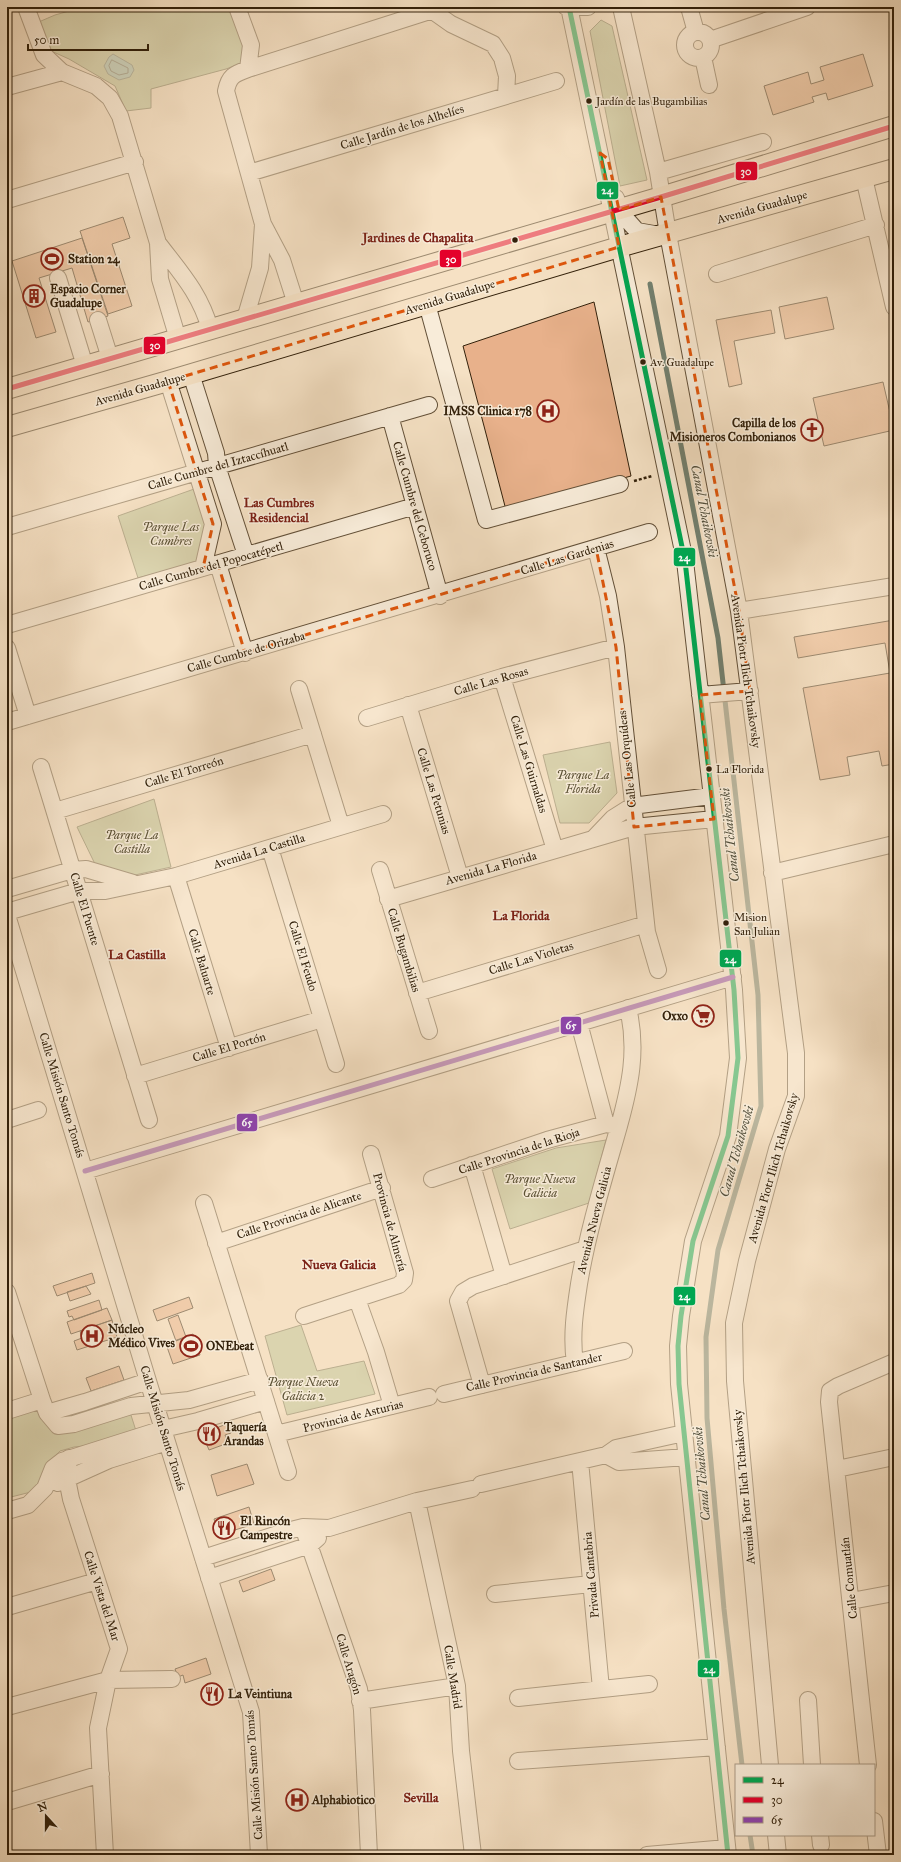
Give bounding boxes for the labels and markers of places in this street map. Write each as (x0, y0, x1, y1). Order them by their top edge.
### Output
place label: Jardín de las Bugambilias (595, 95, 707, 109)
marker: Jardín de las Bugambilias (584, 96, 594, 106)
unlabelled marker (510, 235, 520, 245)
sports icon: Station 24 (39, 246, 65, 272)
place label: Station 24 (68, 252, 121, 267)
place label: Espacio Corner Guadalupe (50, 282, 126, 311)
building icon: Espacio Corner Guadalupe (21, 283, 47, 309)
place label: Av. Guadalupe (649, 356, 715, 369)
marker: Av. Guadalupe (638, 357, 648, 367)
hospital icon: IMSS Clinica 178 (535, 398, 561, 424)
place label: IMSS Clinica 178 (443, 404, 532, 418)
place label: Capilla de los Misioneros Combonianos (669, 416, 797, 444)
church icon: Capilla de los Misioneros Combonianos (799, 417, 825, 443)
place label: La Florida (716, 763, 764, 776)
marker: La Florida (704, 764, 714, 774)
place label: Mision San Julian (734, 911, 780, 939)
marker: Mision San Julian (721, 918, 731, 928)
supermarket icon: Oxxo (690, 1003, 716, 1029)
place label: Oxxo (662, 1009, 688, 1023)
place label: Núcleo Médico Vives (108, 1322, 175, 1350)
hospital icon: Núcleo Médico Vives (79, 1323, 105, 1349)
sports icon: ONEbeat (178, 1333, 204, 1359)
place label: ONEbeat (206, 1339, 255, 1353)
place label: Taquería Arandas (223, 1420, 268, 1448)
restaurant icon: Taquería Arandas (196, 1421, 222, 1447)
place label: El Rincón Campestre (240, 1514, 292, 1543)
restaurant icon: El Rincón Campestre (211, 1515, 237, 1541)
restaurant icon: La Veintiuna (199, 1681, 225, 1707)
place label: La Veintiuna (228, 1687, 293, 1701)
hospital icon: Alphabiotico (284, 1787, 310, 1813)
place label: Alphabiotico (311, 1793, 375, 1808)

